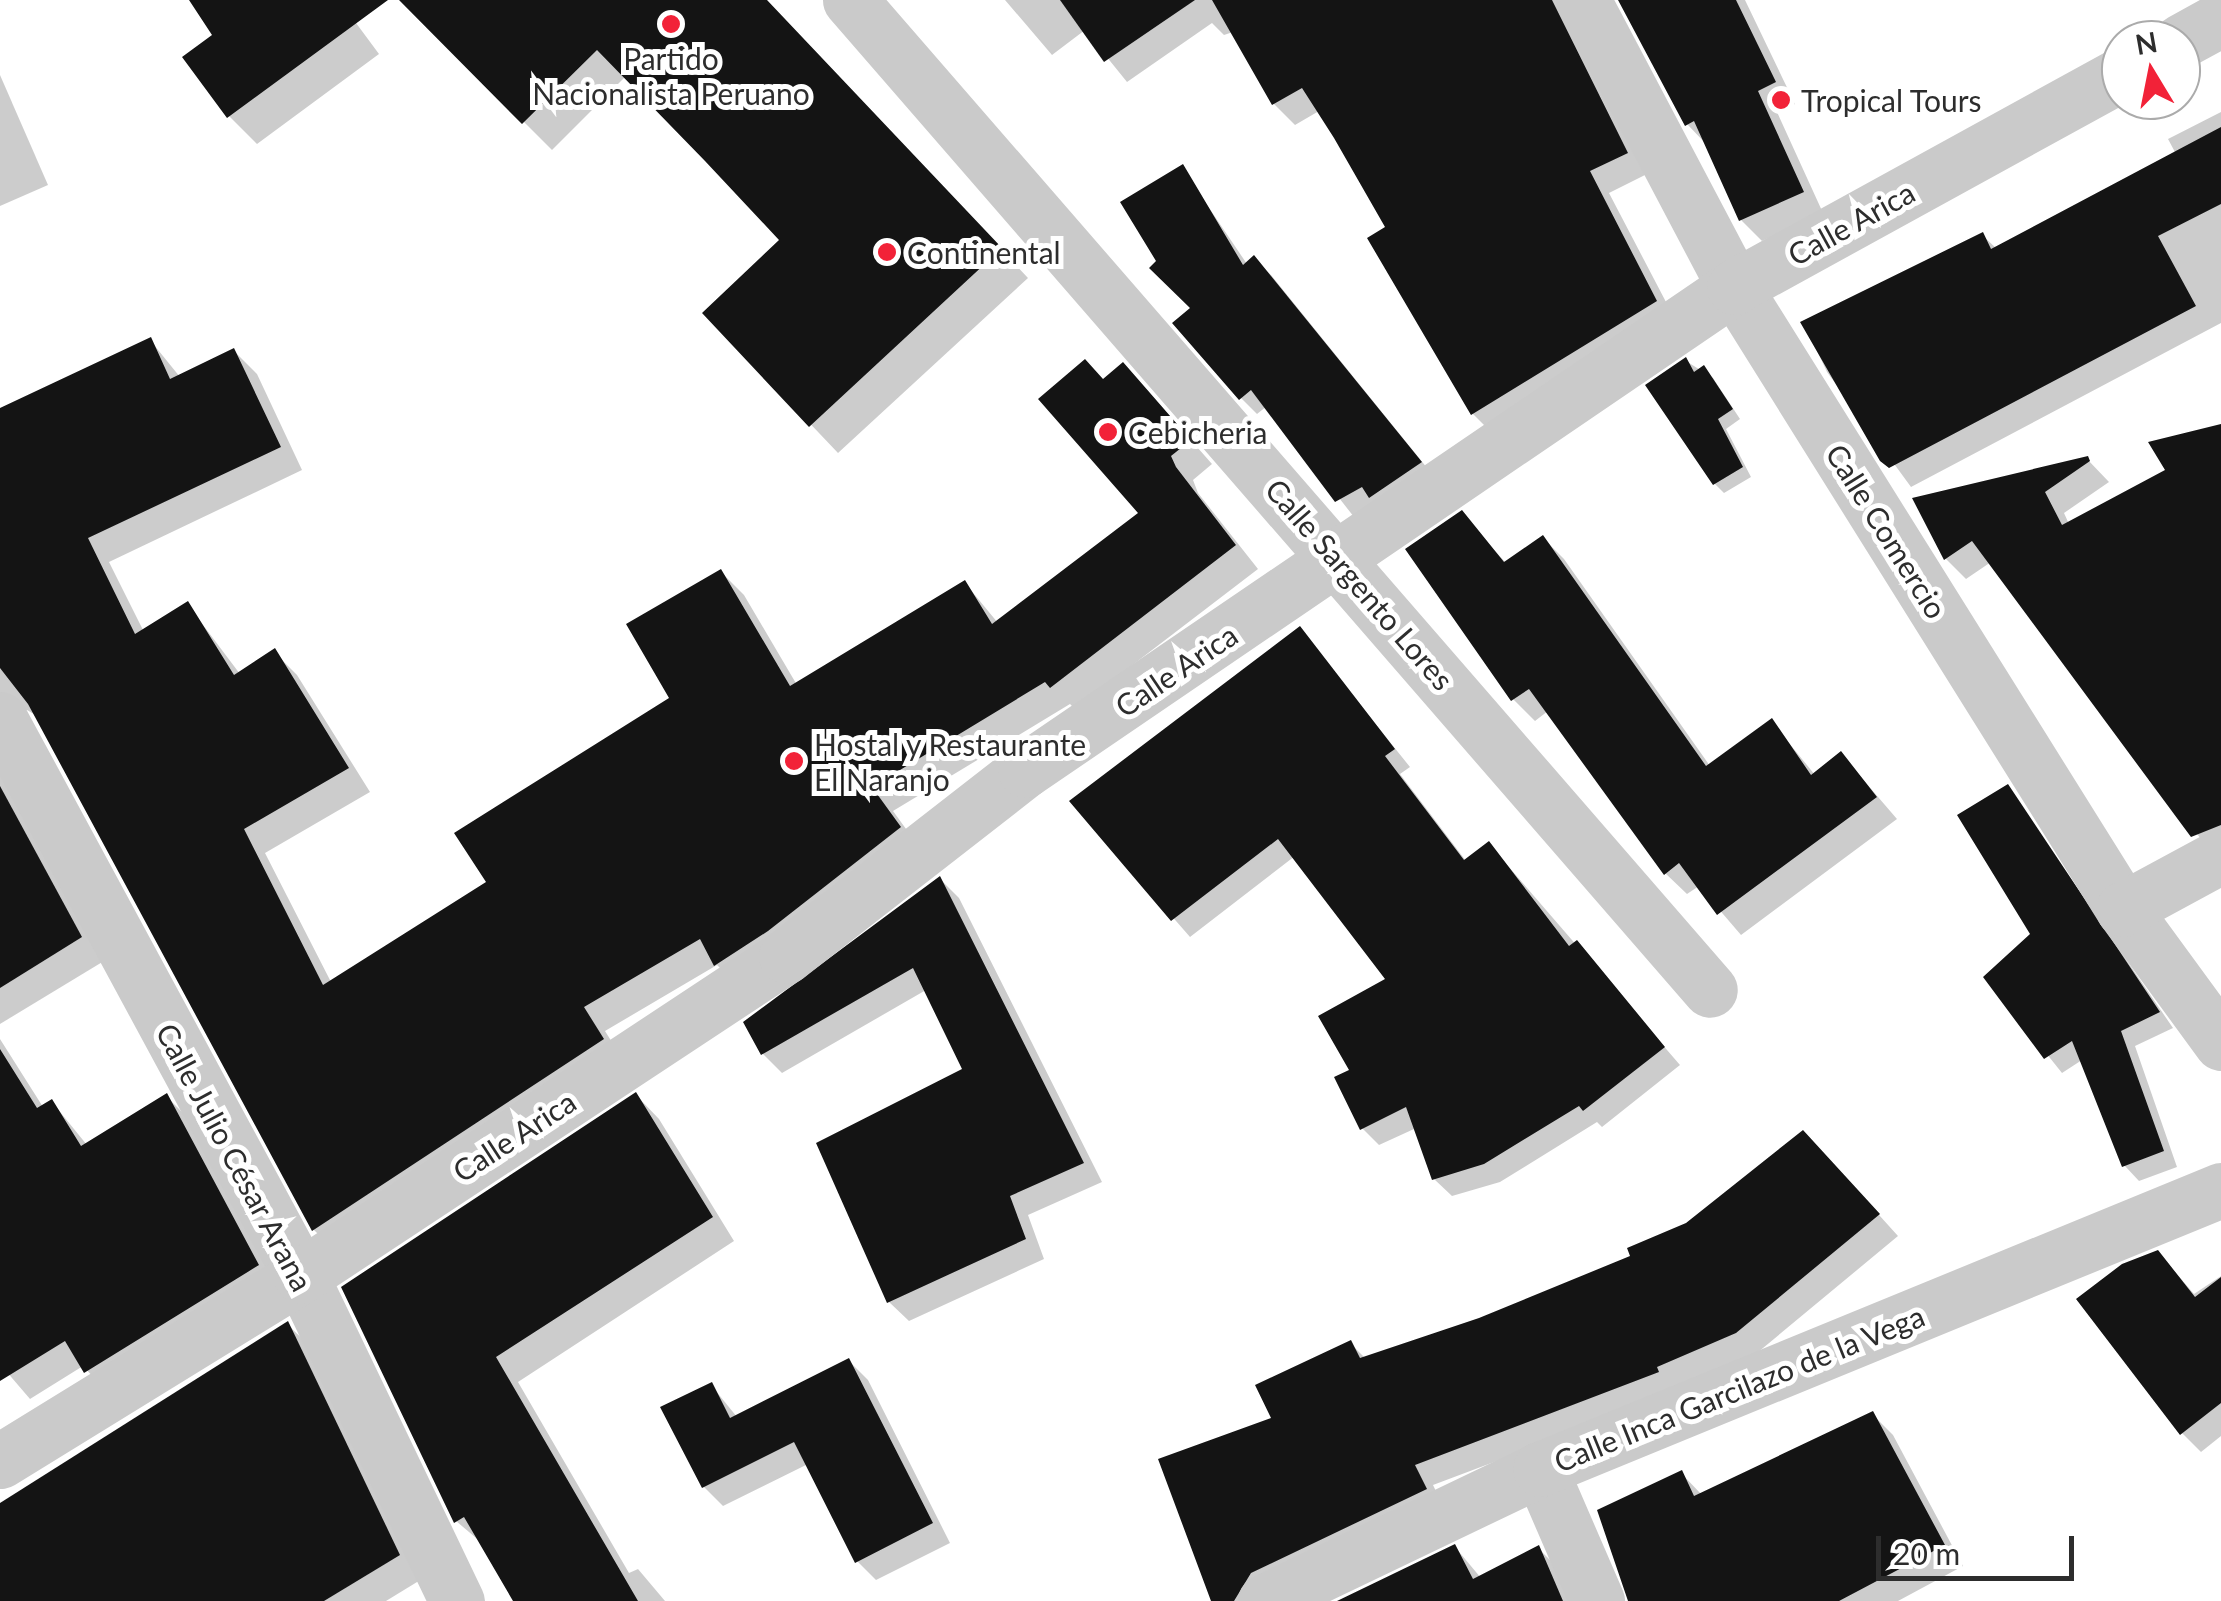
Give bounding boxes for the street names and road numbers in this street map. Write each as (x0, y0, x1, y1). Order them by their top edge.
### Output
street label: Calle Arica (1781, 173, 1921, 273)
street label: Calle Comercio (1819, 437, 1955, 625)
street label: Calle Sargento Lores (1259, 471, 1461, 697)
street label: Calle Arica (1108, 616, 1244, 724)
street label: Calle Julio César Arana (149, 1016, 321, 1298)
street label: Calle Arica (445, 1083, 583, 1189)
street label: Calle Inca Garcilazo de la Vega (1548, 1297, 1930, 1479)

